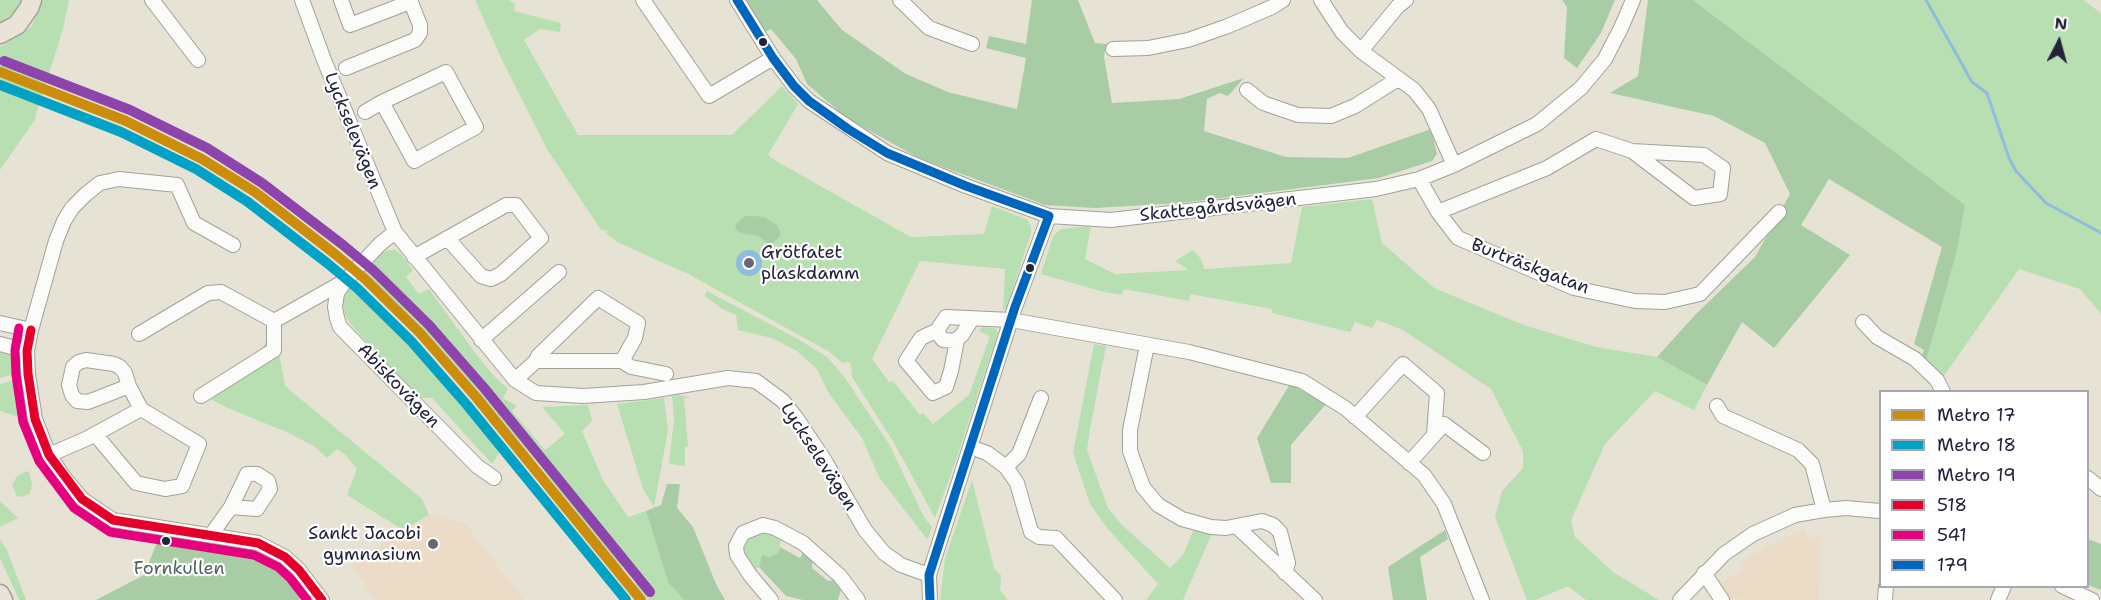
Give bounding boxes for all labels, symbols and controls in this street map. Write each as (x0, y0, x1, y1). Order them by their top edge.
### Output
north arrow (2029, 12, 2089, 72)
text: N (2054, 12, 2068, 35)
unlabelled marker (757, 36, 769, 48)
street label: Lyckselevägen (319, 69, 385, 193)
street label: Skattegårdsvägen (1139, 189, 1297, 227)
street label: Burträskgatan (1468, 235, 1592, 299)
place label: Grötfatet plaskdamm (761, 242, 860, 284)
marker: Grötfatet plaskdamm (742, 256, 756, 270)
unlabelled marker (1024, 262, 1036, 274)
street label: Abiskovägen (352, 339, 444, 433)
legend (1879, 390, 2089, 588)
street label: Lyckselevägen (775, 399, 861, 515)
text: Metro 17 (1937, 403, 2016, 427)
text: Metro 18 (1937, 433, 2016, 457)
text: Metro 19 (1937, 463, 2016, 487)
text: 518 (1937, 493, 1967, 517)
place label: Sankt Jacobi gymnasium (308, 523, 421, 566)
text: 541 (1937, 523, 1967, 547)
unlabelled marker (160, 535, 172, 547)
marker: Sankt Jacobi gymnasium (426, 537, 440, 551)
text: 179 (1937, 553, 1968, 577)
park label: Fornkullen (134, 558, 224, 580)

